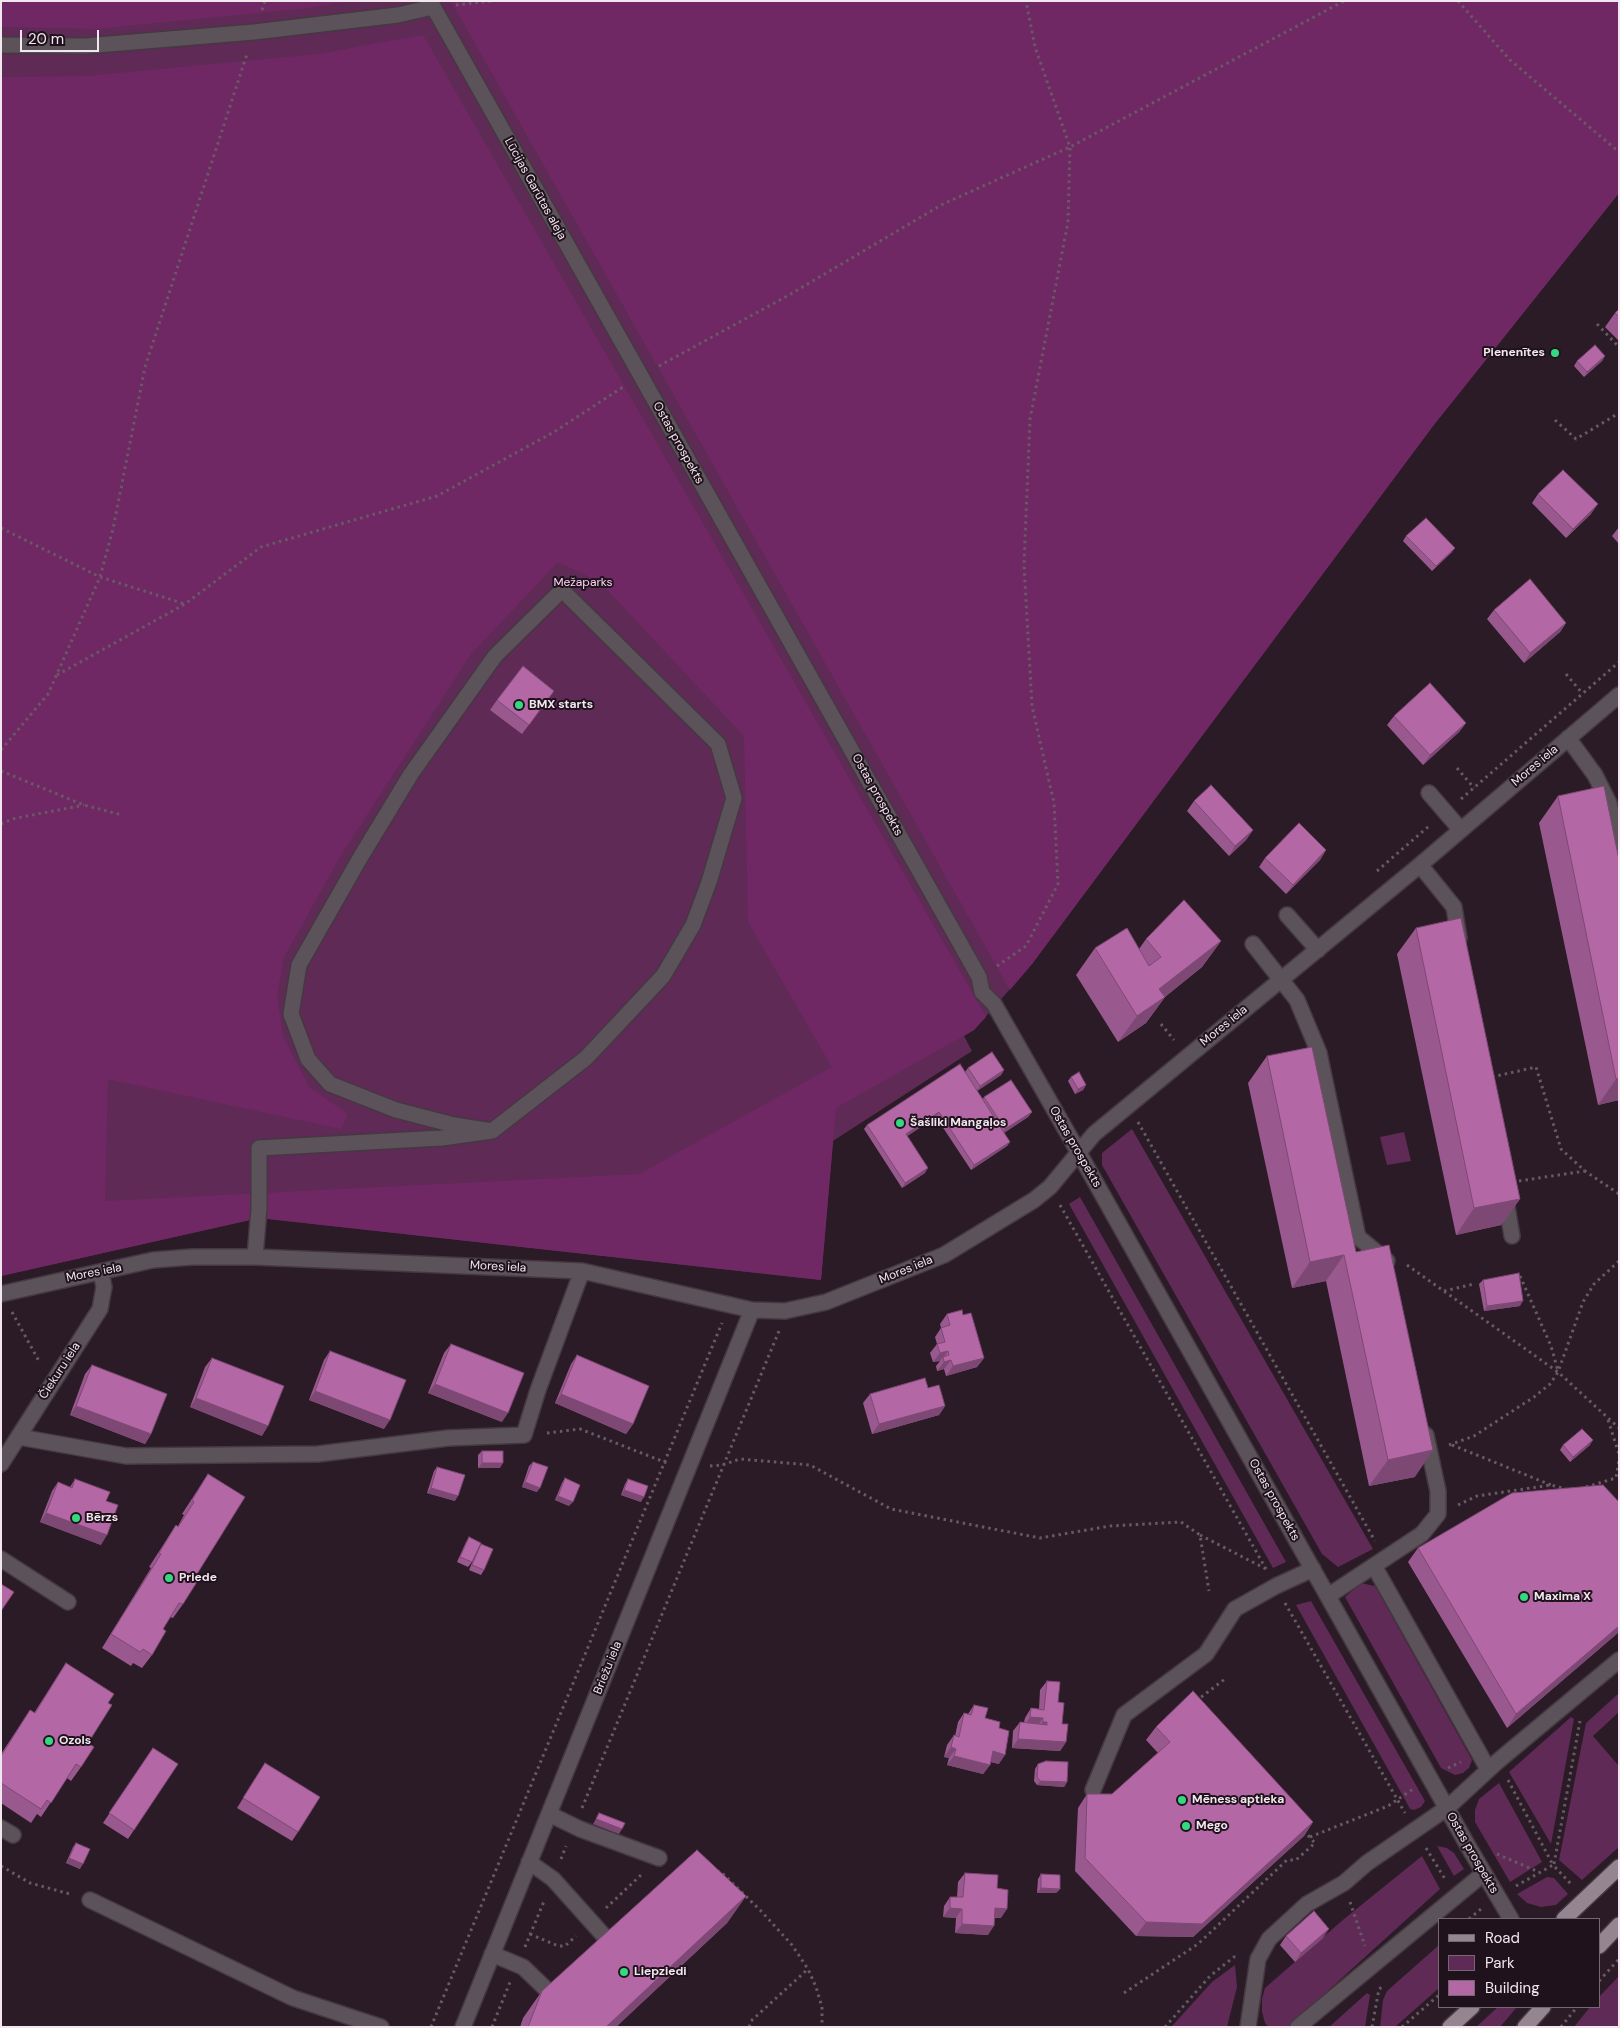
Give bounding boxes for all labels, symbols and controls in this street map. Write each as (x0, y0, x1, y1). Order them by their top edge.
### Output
scale bar (22, 20, 101, 52)
text: 20 m (28, 29, 64, 49)
street label: Lūcijas Garūtas aleja (501, 135, 569, 243)
place label: Pienenītes (1483, 346, 1545, 360)
marker: Pienenītes (1549, 347, 1561, 359)
street label: Ostas prospekts (650, 400, 706, 486)
park label: Mežaparks (553, 576, 613, 590)
place label: BMX starts (529, 698, 593, 712)
marker: BMX starts (513, 699, 525, 711)
street label: Mores iela (1509, 742, 1561, 790)
street label: Ostas prospekts (849, 752, 905, 838)
street label: Mores iela (1198, 1003, 1250, 1049)
street label: Ostas prospekts (1046, 1104, 1104, 1190)
place label: Šašliki Mangaļos (910, 1116, 1006, 1130)
marker: Šašliki Mangaļos (894, 1117, 906, 1129)
street label: Mores iela (877, 1253, 935, 1287)
street label: Mores iela (469, 1258, 527, 1276)
street label: Mores iela (65, 1261, 123, 1285)
street label: Čiekuru iela (36, 1340, 84, 1402)
street label: Ostas prospekts (1246, 1457, 1302, 1543)
place label: Bērzs (86, 1511, 118, 1525)
marker: Bērzs (70, 1512, 82, 1524)
place label: Priede (179, 1571, 217, 1585)
marker: Priede (163, 1572, 175, 1584)
place label: Maxima X (1534, 1590, 1591, 1604)
marker: Maxima X (1518, 1591, 1530, 1603)
street label: Briežu iela (591, 1639, 625, 1697)
place label: Ozols (59, 1734, 91, 1748)
marker: Ozols (43, 1735, 55, 1747)
place label: Mēness aptieka (1192, 1793, 1284, 1807)
marker: Mēness aptieka (1176, 1794, 1188, 1806)
street label: Ostas prospekts (1443, 1810, 1501, 1896)
place label: Mego (1196, 1819, 1228, 1833)
marker: Mego (1180, 1820, 1192, 1832)
legend (1438, 1918, 1600, 2008)
text: Road (1485, 1928, 1520, 1948)
text: Park (1485, 1953, 1515, 1973)
place label: Liepziedi (634, 1965, 687, 1979)
marker: Liepziedi (618, 1966, 630, 1978)
text: Building (1485, 1978, 1540, 1998)

